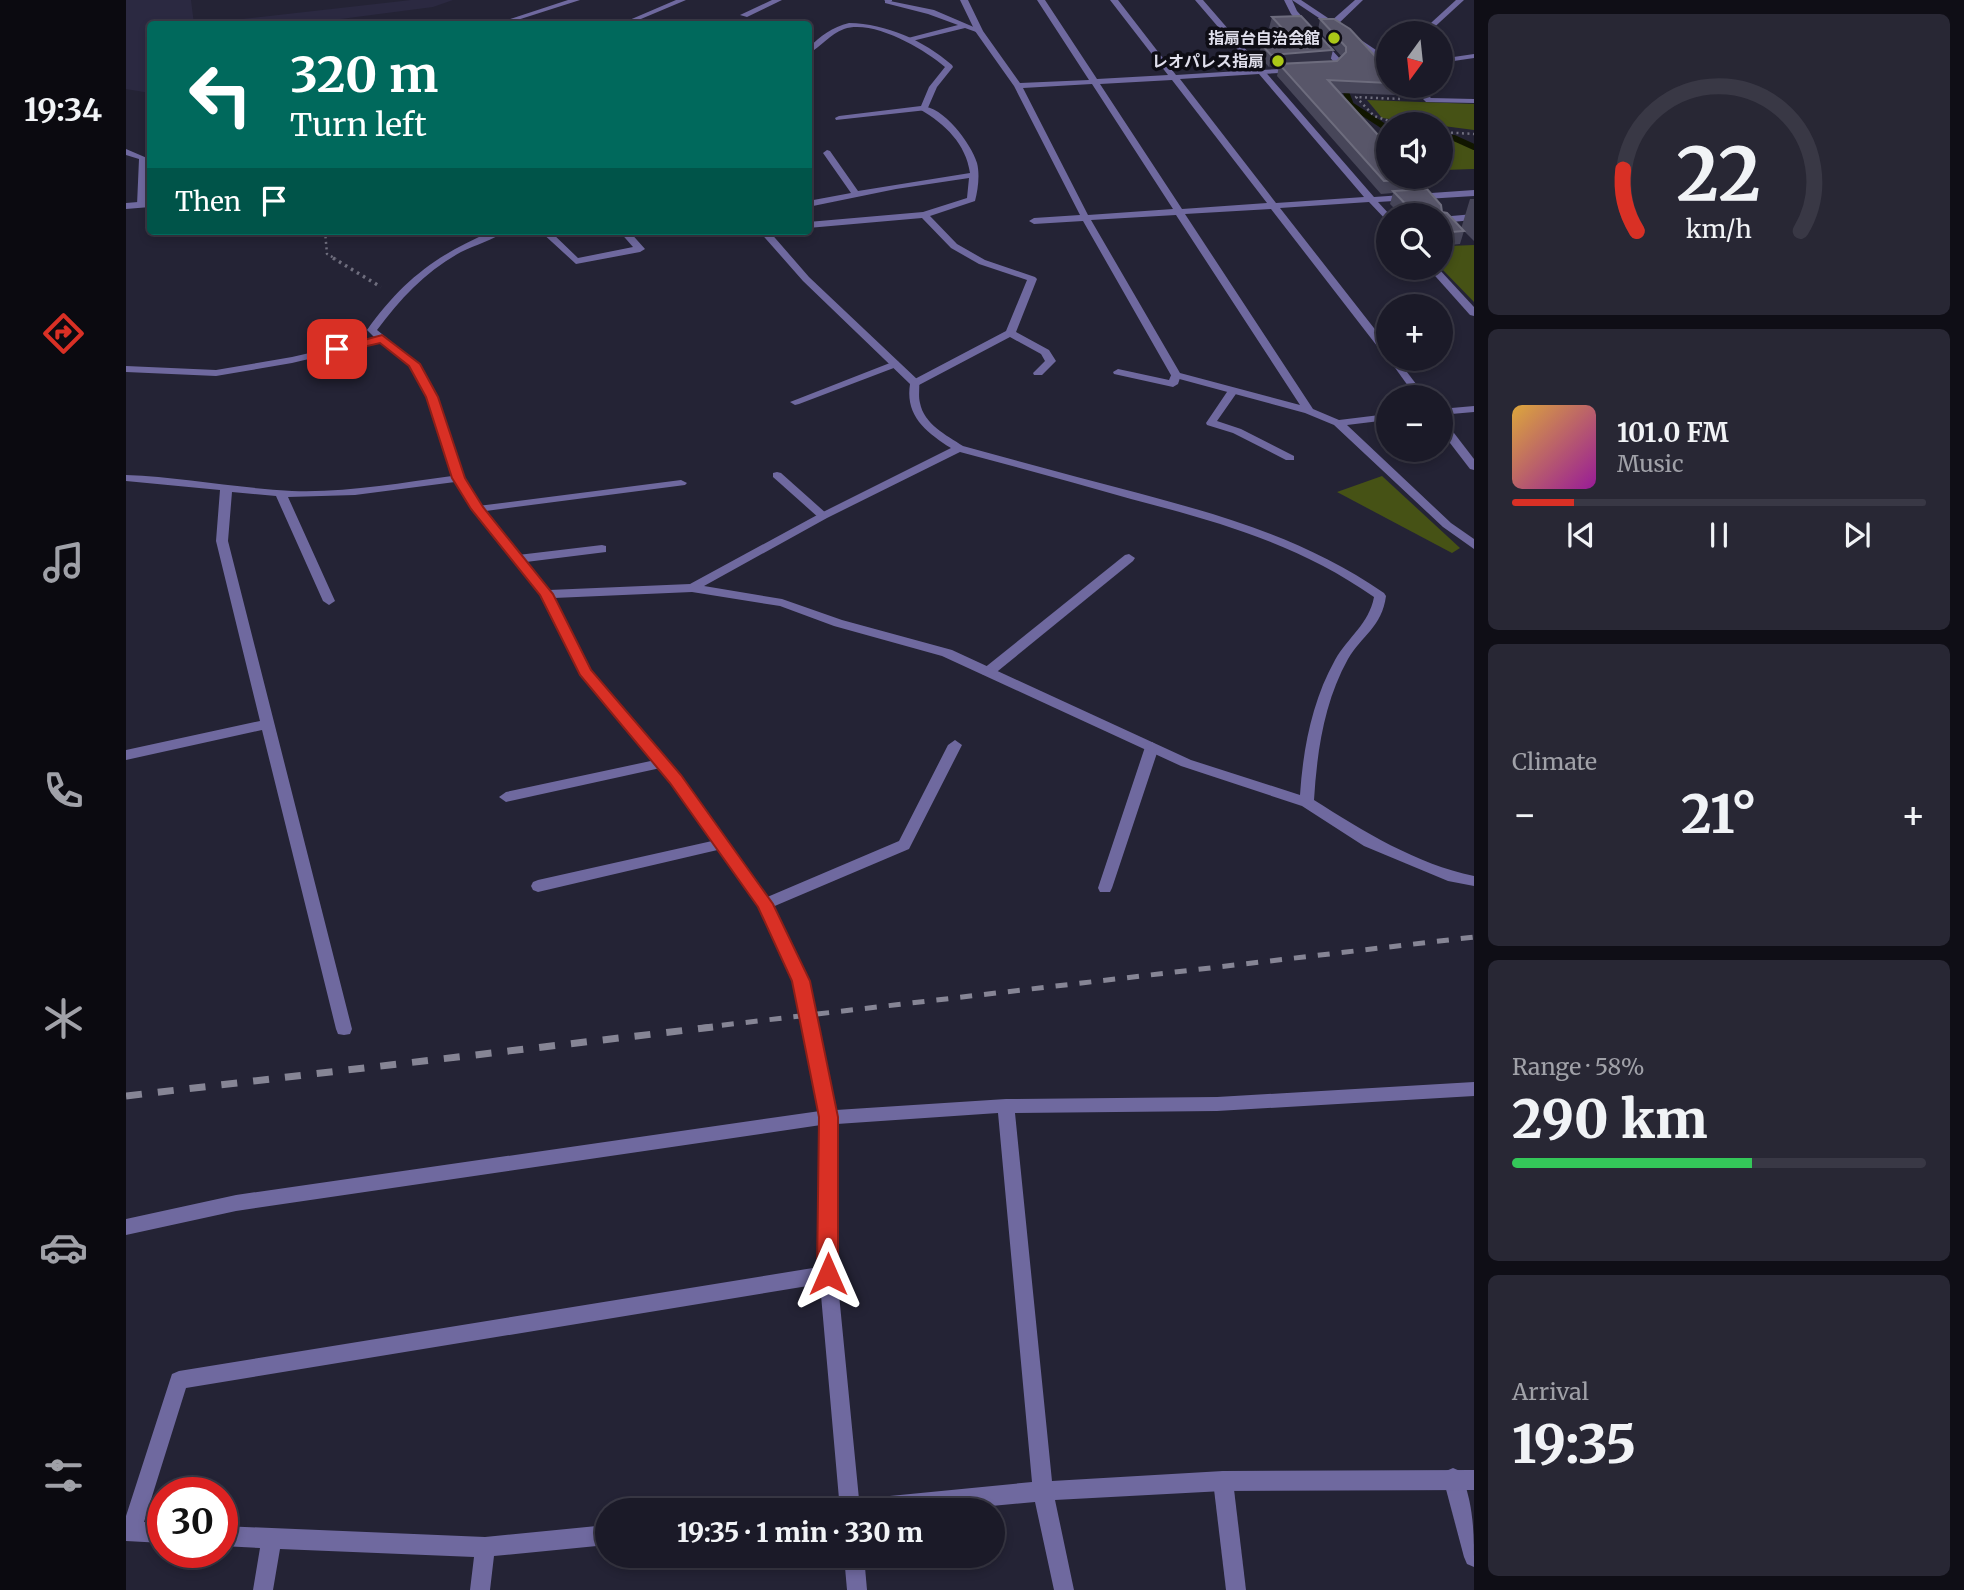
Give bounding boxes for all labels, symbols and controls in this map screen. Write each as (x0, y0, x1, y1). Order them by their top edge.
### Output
north arrow (1376, 21, 1452, 98)
map controls (1376, 21, 1453, 462)
place label: 指扇台自治会館 (1208, 28, 1320, 48)
marker: 指扇台自治会館 (1326, 30, 1342, 46)
text: 320 m (290, 44, 438, 105)
icon: left (175, 49, 266, 140)
place label: レオパレス指扇 (1152, 51, 1264, 71)
marker: レオパレス指扇 (1270, 53, 1286, 69)
text: 19:34 (24, 90, 102, 130)
text: Turn left (290, 105, 427, 145)
button: sound (1376, 112, 1453, 189)
text: 22 (1677, 129, 1761, 221)
icon: arrive (255, 182, 293, 220)
text: Then (175, 185, 241, 218)
button: search (1376, 203, 1453, 280)
text: km/h (1686, 212, 1752, 244)
button: + (1376, 294, 1453, 371)
icon: directions (39, 309, 88, 358)
pin (307, 319, 367, 379)
icon: arrive (318, 330, 356, 368)
button: − (1376, 385, 1453, 462)
text: 101.0 FM (1617, 416, 1729, 449)
text: Music (1617, 449, 1684, 478)
icon: previous (1562, 516, 1600, 554)
icon: pause (1700, 516, 1738, 554)
icon: next (1838, 516, 1876, 554)
icon: music (39, 538, 88, 587)
text: Climate (1512, 747, 1597, 776)
icon: phone (39, 766, 88, 815)
text: 21° (1681, 782, 1757, 847)
text: − (1512, 791, 1537, 838)
text: + (1901, 791, 1926, 838)
icon: climate (39, 994, 88, 1043)
text: Range · 58% (1512, 1052, 1645, 1081)
text: 290 km (1512, 1087, 1707, 1152)
icon: car (39, 1223, 88, 1272)
position arrow (791, 1237, 865, 1311)
text: Arrival (1512, 1377, 1589, 1406)
text: 19:35 (1512, 1412, 1636, 1477)
icon: filters (39, 1451, 88, 1500)
speed limit sign: 30 (147, 1477, 238, 1568)
text: 19:35 · 1 min · 330 m (677, 1516, 923, 1549)

